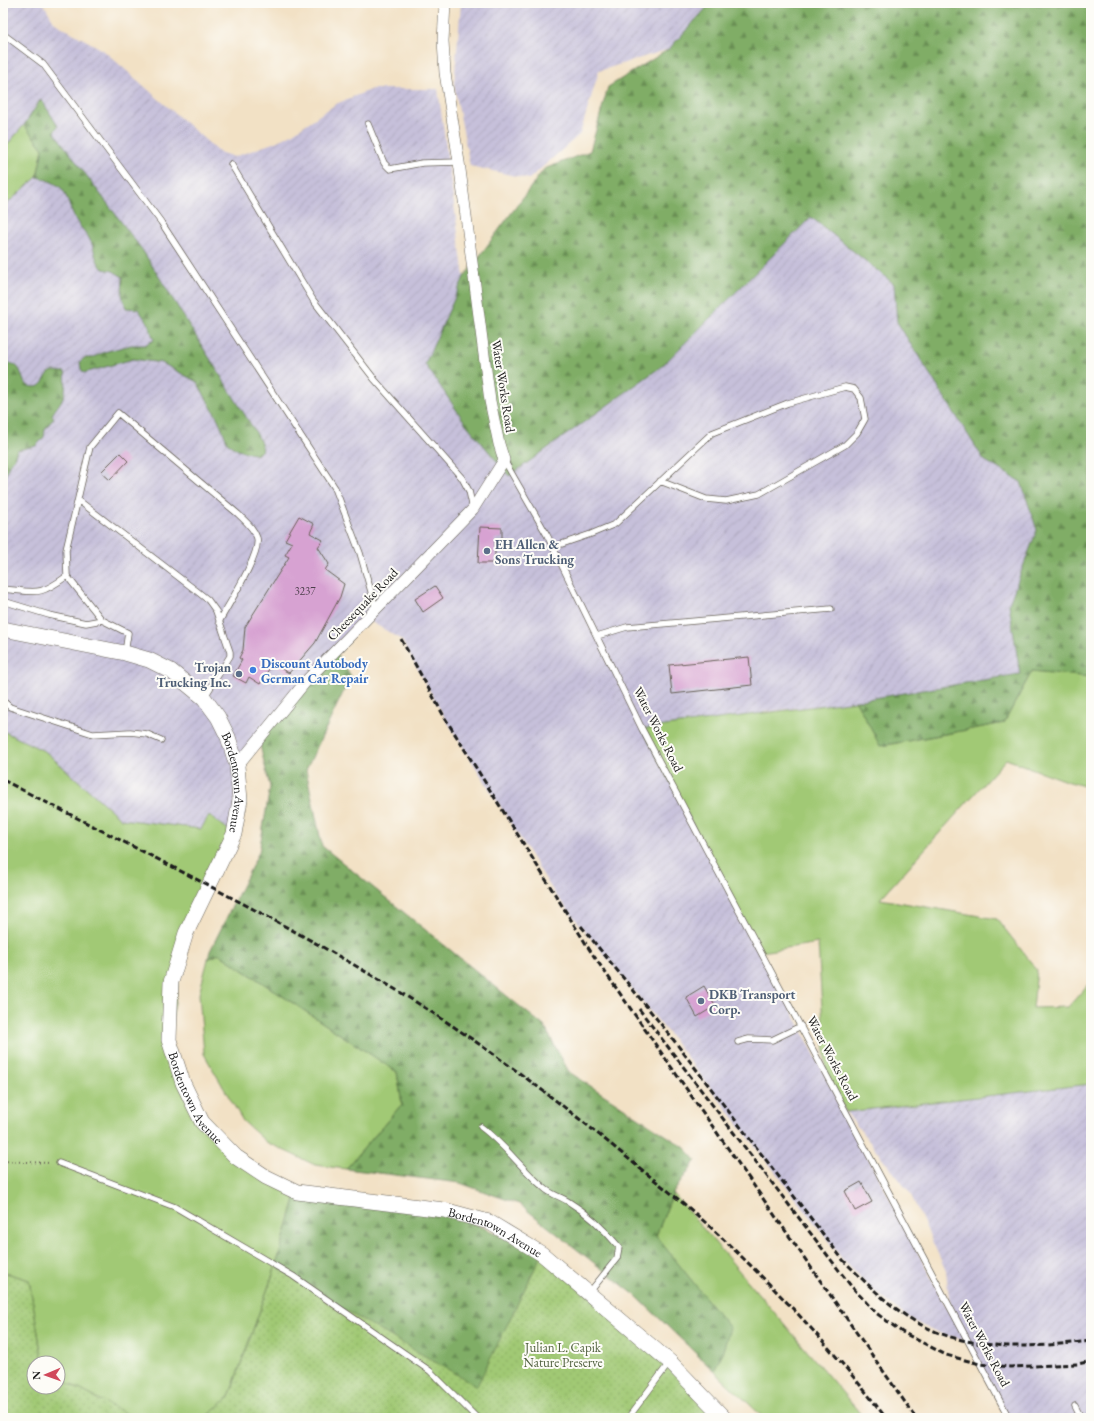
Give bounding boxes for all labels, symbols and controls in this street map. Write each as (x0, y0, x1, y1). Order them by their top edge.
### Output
street label: Water Works Road (488, 339, 519, 434)
place label: EH Allen & Sons Trucking (495, 536, 575, 568)
marker: EH Allen & Sons Trucking (482, 546, 492, 556)
street label: Cheesequake Road (323, 564, 402, 644)
house number: 3237 (294, 584, 316, 598)
place label: Discount Autobody German Car Repair (261, 655, 369, 687)
place label: Trojan Trucking Inc. (156, 659, 232, 691)
marker: Discount Autobody German Car Repair (248, 665, 258, 675)
marker: Trojan Trucking Inc. (234, 669, 244, 679)
street label: Water Works Road (630, 684, 688, 775)
street label: Bordentown Avenue (218, 729, 249, 834)
place label: DKB Transport Corp. (709, 986, 796, 1018)
marker: DKB Transport Corp. (696, 996, 706, 1006)
street label: Water Works Road (803, 1013, 862, 1104)
street label: Bordentown Avenue (164, 1050, 227, 1148)
street label: Bordentown Avenue (446, 1203, 545, 1261)
street label: Water Works Road (955, 1299, 1014, 1390)
park label: Julian L. Capik Nature Preserve (523, 1339, 603, 1371)
north arrow (26, 1355, 66, 1395)
text: N (29, 1371, 43, 1380)

